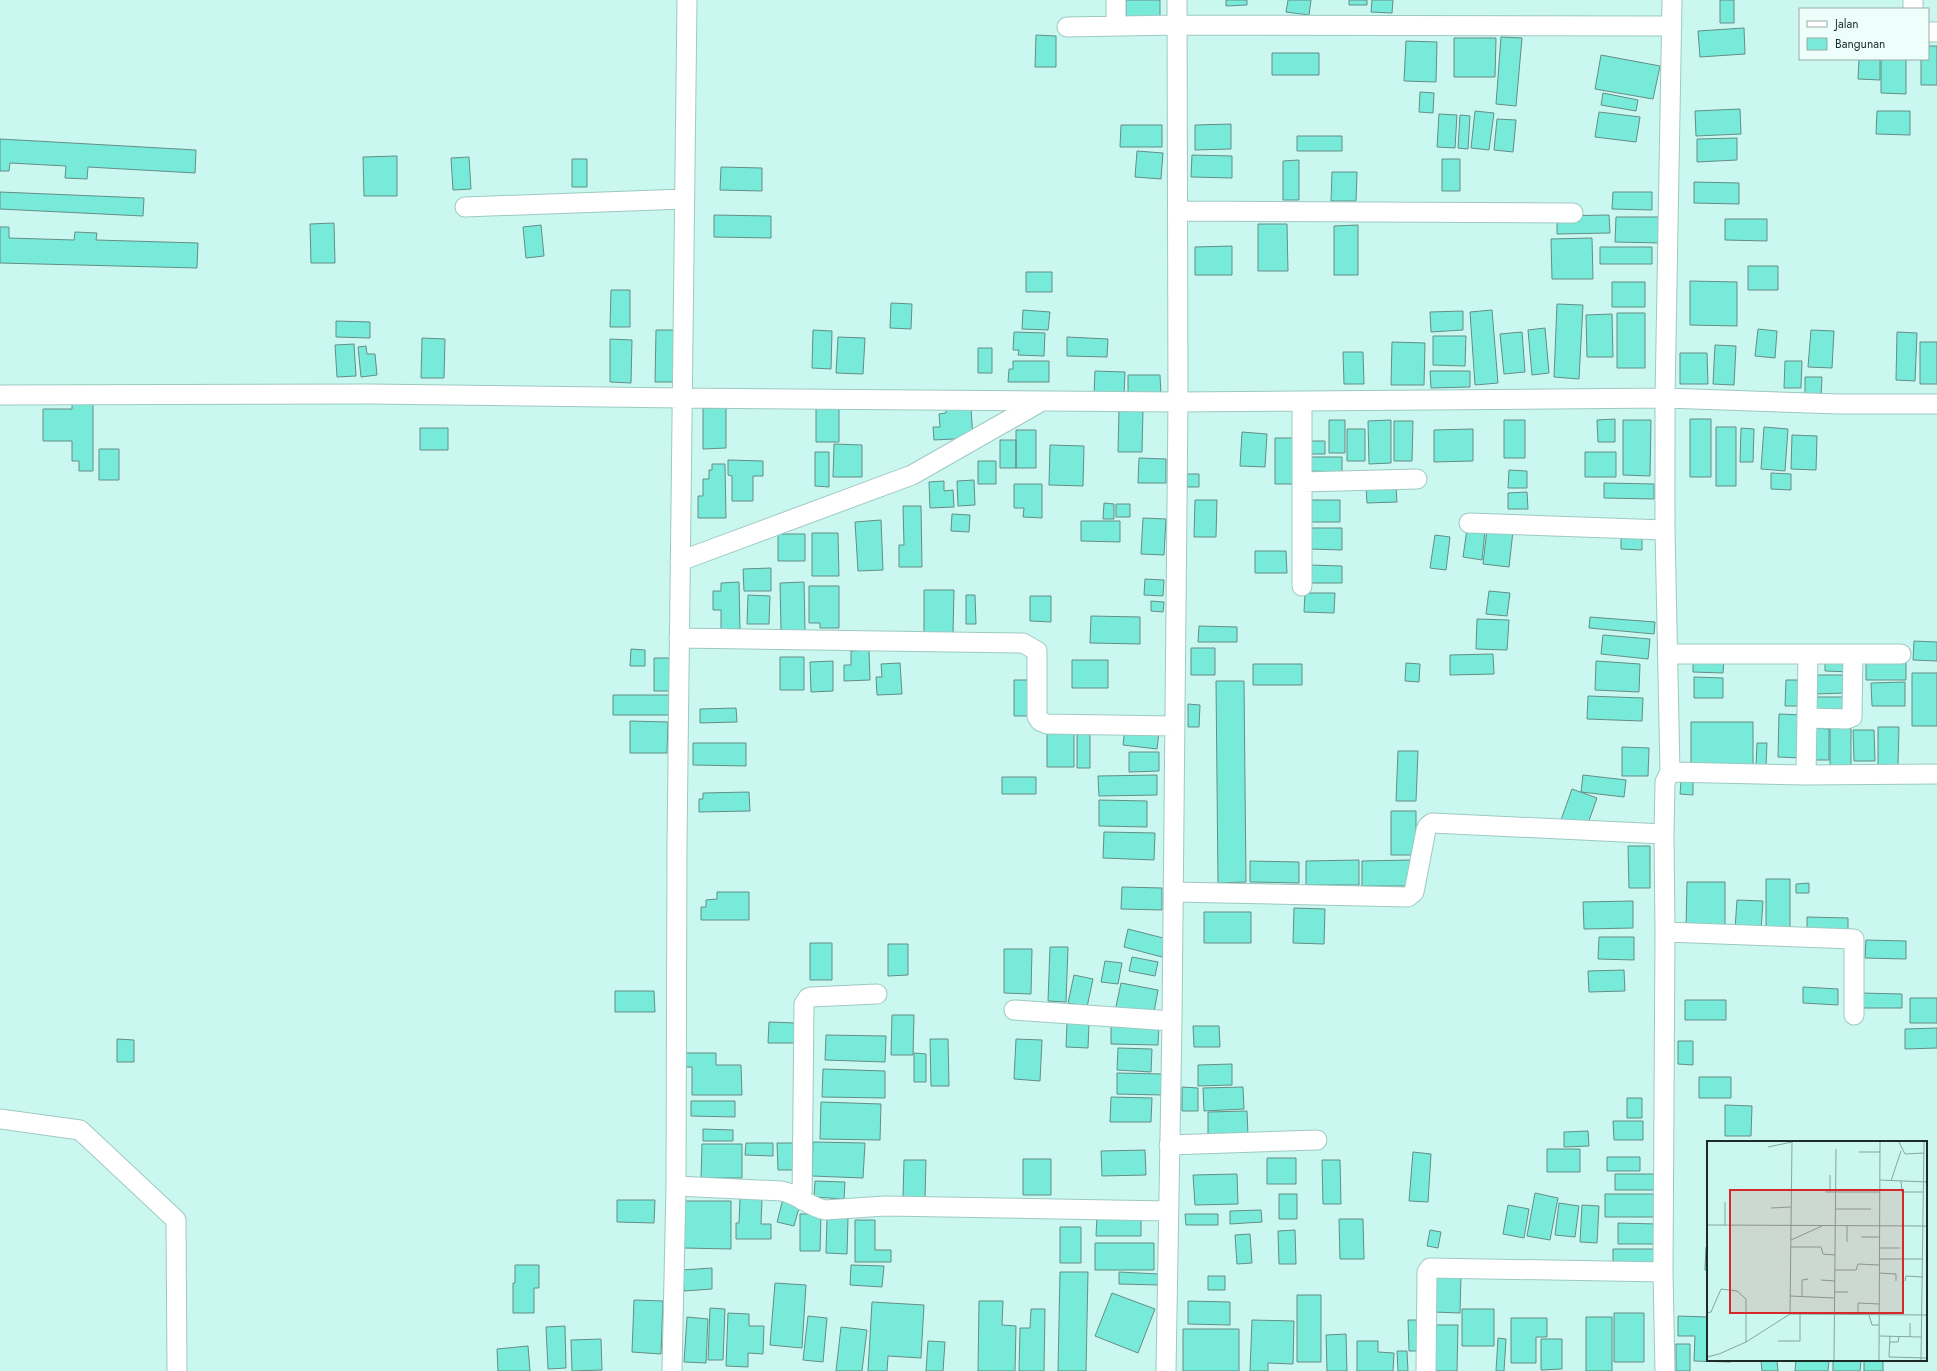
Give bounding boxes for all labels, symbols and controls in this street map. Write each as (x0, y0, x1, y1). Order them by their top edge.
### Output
legend (1799, 8, 1929, 60)
text: Jalan (1833, 15, 1858, 33)
text: Bangunan (1835, 35, 1885, 53)
inset map (1707, 1141, 1927, 1361)

